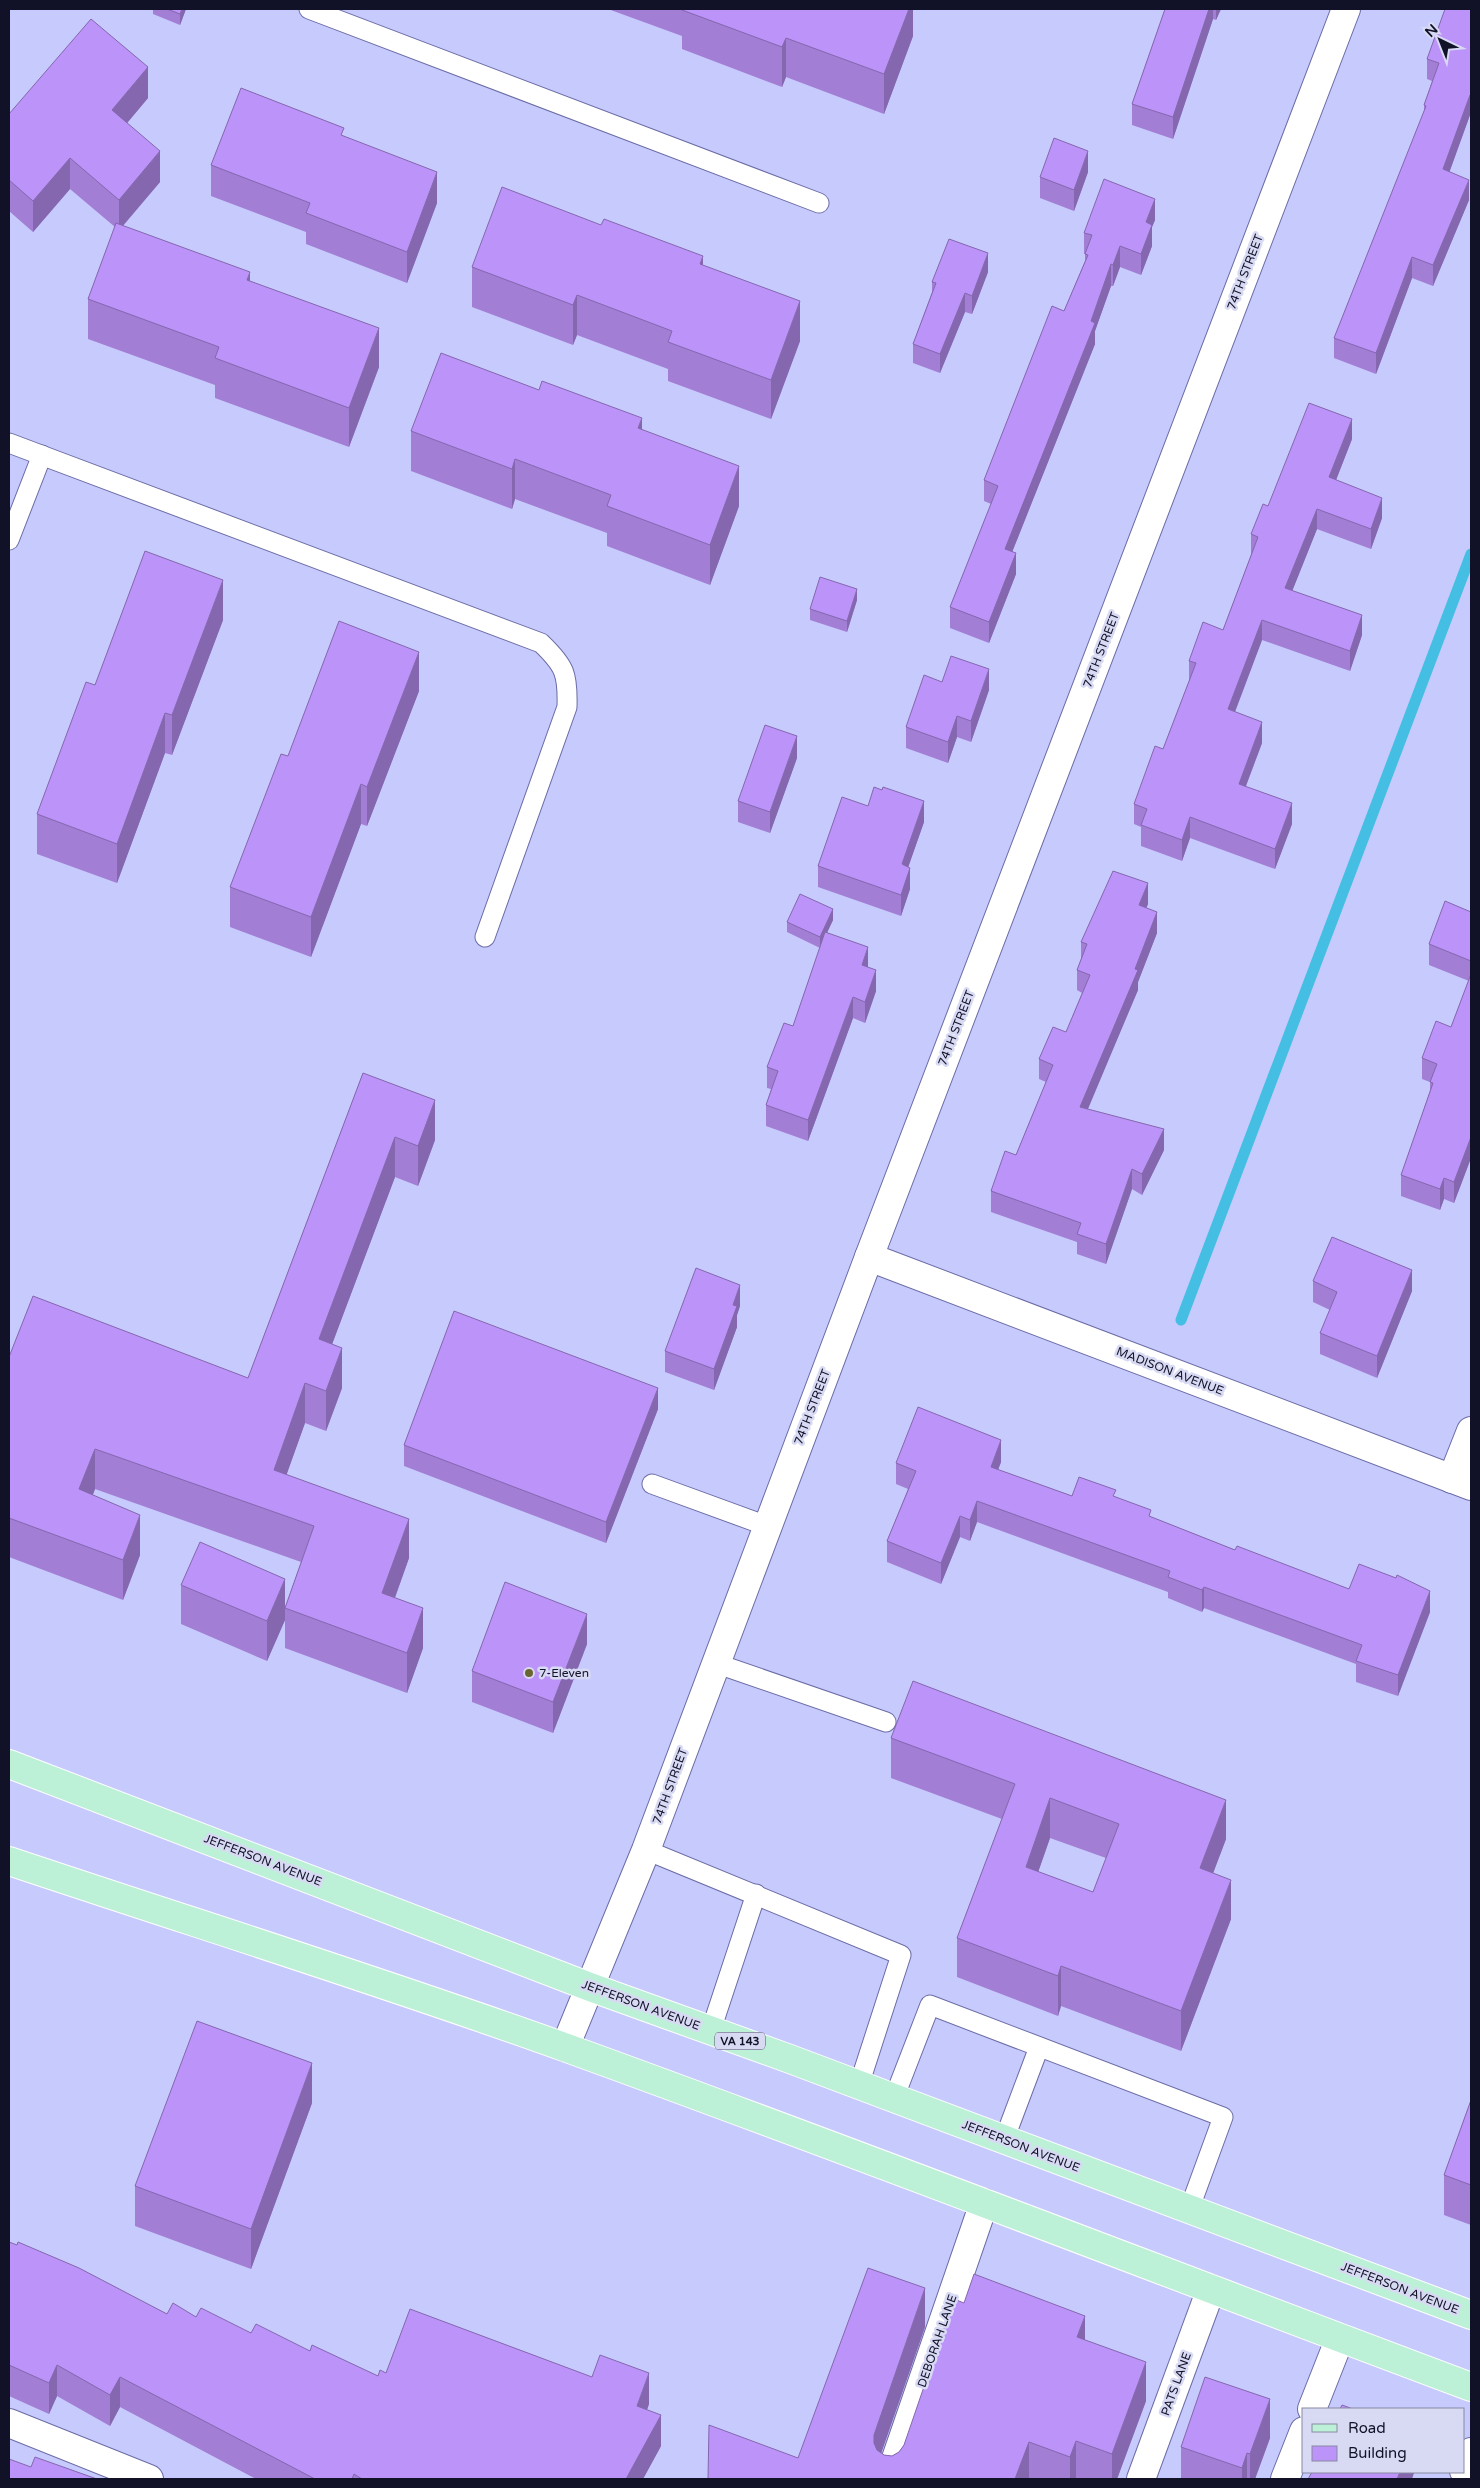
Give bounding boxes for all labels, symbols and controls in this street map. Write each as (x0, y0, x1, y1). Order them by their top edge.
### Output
north arrow (1415, 15, 1465, 65)
text: N (1422, 21, 1441, 41)
street label: 74TH STREET (1224, 232, 1266, 312)
street label: 74TH STREET (1080, 610, 1122, 690)
street label: 74TH STREET (935, 988, 977, 1068)
street label: MADISON AVENUE (1114, 1344, 1226, 1398)
street label: 74TH STREET (791, 1367, 833, 1447)
place label: 7-Eleven (539, 1666, 589, 1680)
marker: 7-Eleven (523, 1667, 535, 1679)
street label: 74TH STREET (650, 1745, 690, 1826)
street label: JEFFERSON AVENUE (202, 1831, 324, 1889)
street label: JEFFERSON AVENUE (580, 1977, 702, 2033)
road number: VA 143 (715, 2032, 765, 2050)
street label: JEFFERSON AVENUE (960, 2117, 1082, 2175)
street label: JEFFERSON AVENUE (1339, 2259, 1461, 2317)
street label: DEBORAH LANE (915, 2292, 960, 2389)
street label: PATS LANE (1158, 2350, 1194, 2418)
legend (1302, 2408, 1465, 2473)
text: Road (1348, 2419, 1386, 2437)
text: Building (1348, 2444, 1407, 2462)

